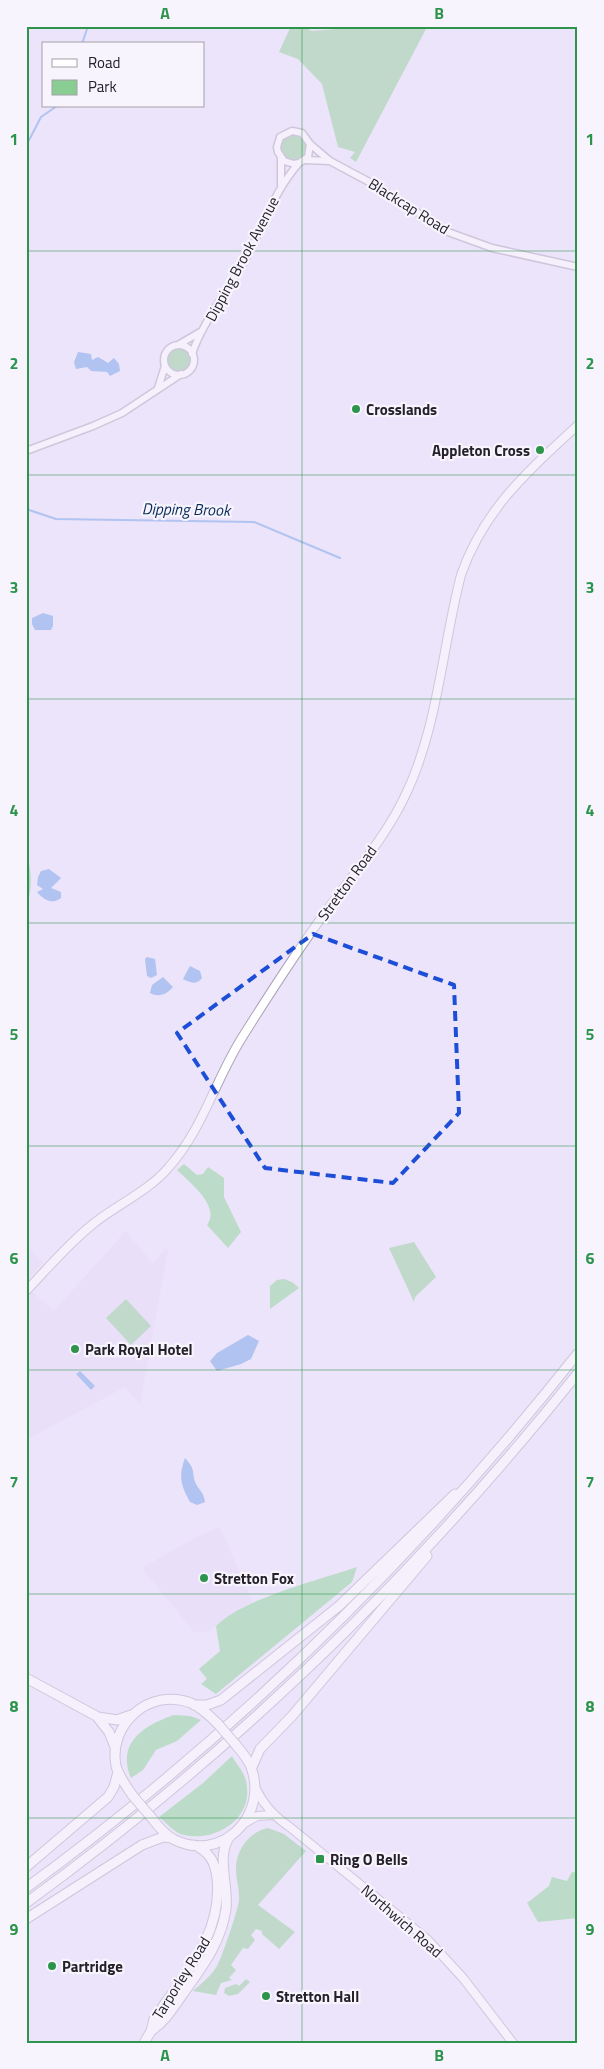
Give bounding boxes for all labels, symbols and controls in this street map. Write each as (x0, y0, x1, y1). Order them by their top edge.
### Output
text: A (160, 1, 170, 25)
text: B (434, 1, 444, 25)
legend (42, 42, 205, 108)
text: Road (88, 51, 120, 74)
text: Park (88, 75, 117, 98)
text: 1 (10, 127, 18, 151)
text: 1 (586, 127, 594, 151)
street label: Blackcap Road (364, 172, 454, 240)
street label: Dipping Brook Avenue (199, 192, 285, 326)
text: 2 (10, 351, 18, 375)
text: 2 (586, 351, 594, 375)
place label: Crosslands (366, 398, 437, 421)
marker: Crosslands (350, 403, 362, 415)
place label: Appleton Cross (432, 439, 530, 462)
marker: Appleton Cross (534, 444, 546, 456)
water label: Dipping Brook (142, 496, 232, 522)
text: 3 (10, 575, 18, 599)
text: 3 (586, 575, 594, 599)
text: 4 (10, 798, 19, 822)
text: 4 (586, 798, 595, 822)
street label: Stretton Road (312, 841, 382, 925)
text: 5 (10, 1022, 19, 1046)
text: 5 (586, 1022, 595, 1046)
text: 6 (10, 1246, 19, 1270)
text: 6 (586, 1246, 595, 1270)
place label: Park Royal Hotel (85, 1338, 193, 1361)
marker: Park Royal Hotel (69, 1343, 81, 1355)
text: 7 (10, 1470, 18, 1494)
text: 7 (586, 1470, 594, 1494)
place label: Stretton Fox (214, 1567, 294, 1590)
marker: Stretton Fox (198, 1572, 210, 1584)
text: 8 (10, 1694, 19, 1718)
text: 8 (586, 1694, 595, 1718)
place label: Ring O Bells (330, 1848, 408, 1871)
marker: Ring O Bells (314, 1853, 326, 1865)
street label: Northwich Road (356, 1879, 448, 1963)
text: 9 (10, 1917, 19, 1941)
text: 9 (586, 1917, 595, 1941)
street label: Tarporley Road (146, 1932, 216, 2024)
place label: Partridge (62, 1955, 123, 1978)
marker: Partridge (46, 1960, 58, 1972)
place label: Stretton Hall (276, 1985, 359, 2008)
marker: Stretton Hall (260, 1990, 272, 2002)
text: A (160, 2043, 170, 2067)
text: B (434, 2043, 444, 2067)

